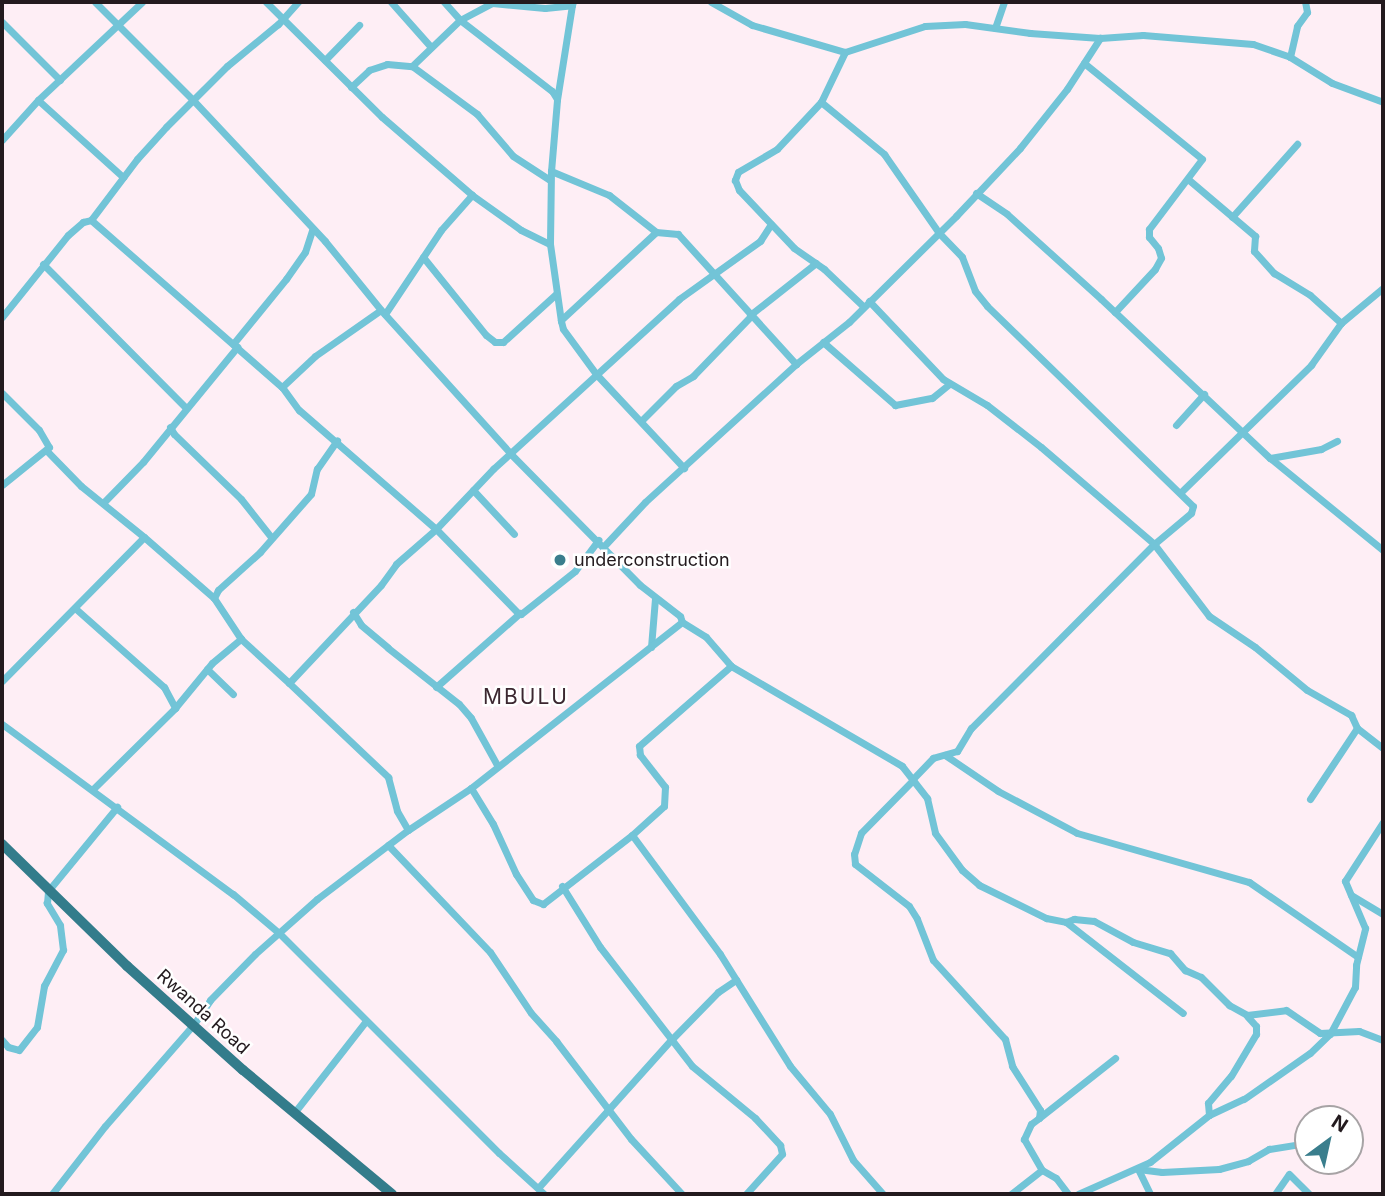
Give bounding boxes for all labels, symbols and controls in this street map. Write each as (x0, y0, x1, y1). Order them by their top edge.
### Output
place label: underconstruction (574, 549, 730, 571)
marker: underconstruction (552, 552, 568, 568)
district label: MBULU (484, 684, 568, 710)
street label: Rwanda Road (152, 965, 254, 1059)
north arrow (1294, 1105, 1364, 1175)
text: N (1327, 1110, 1352, 1137)

